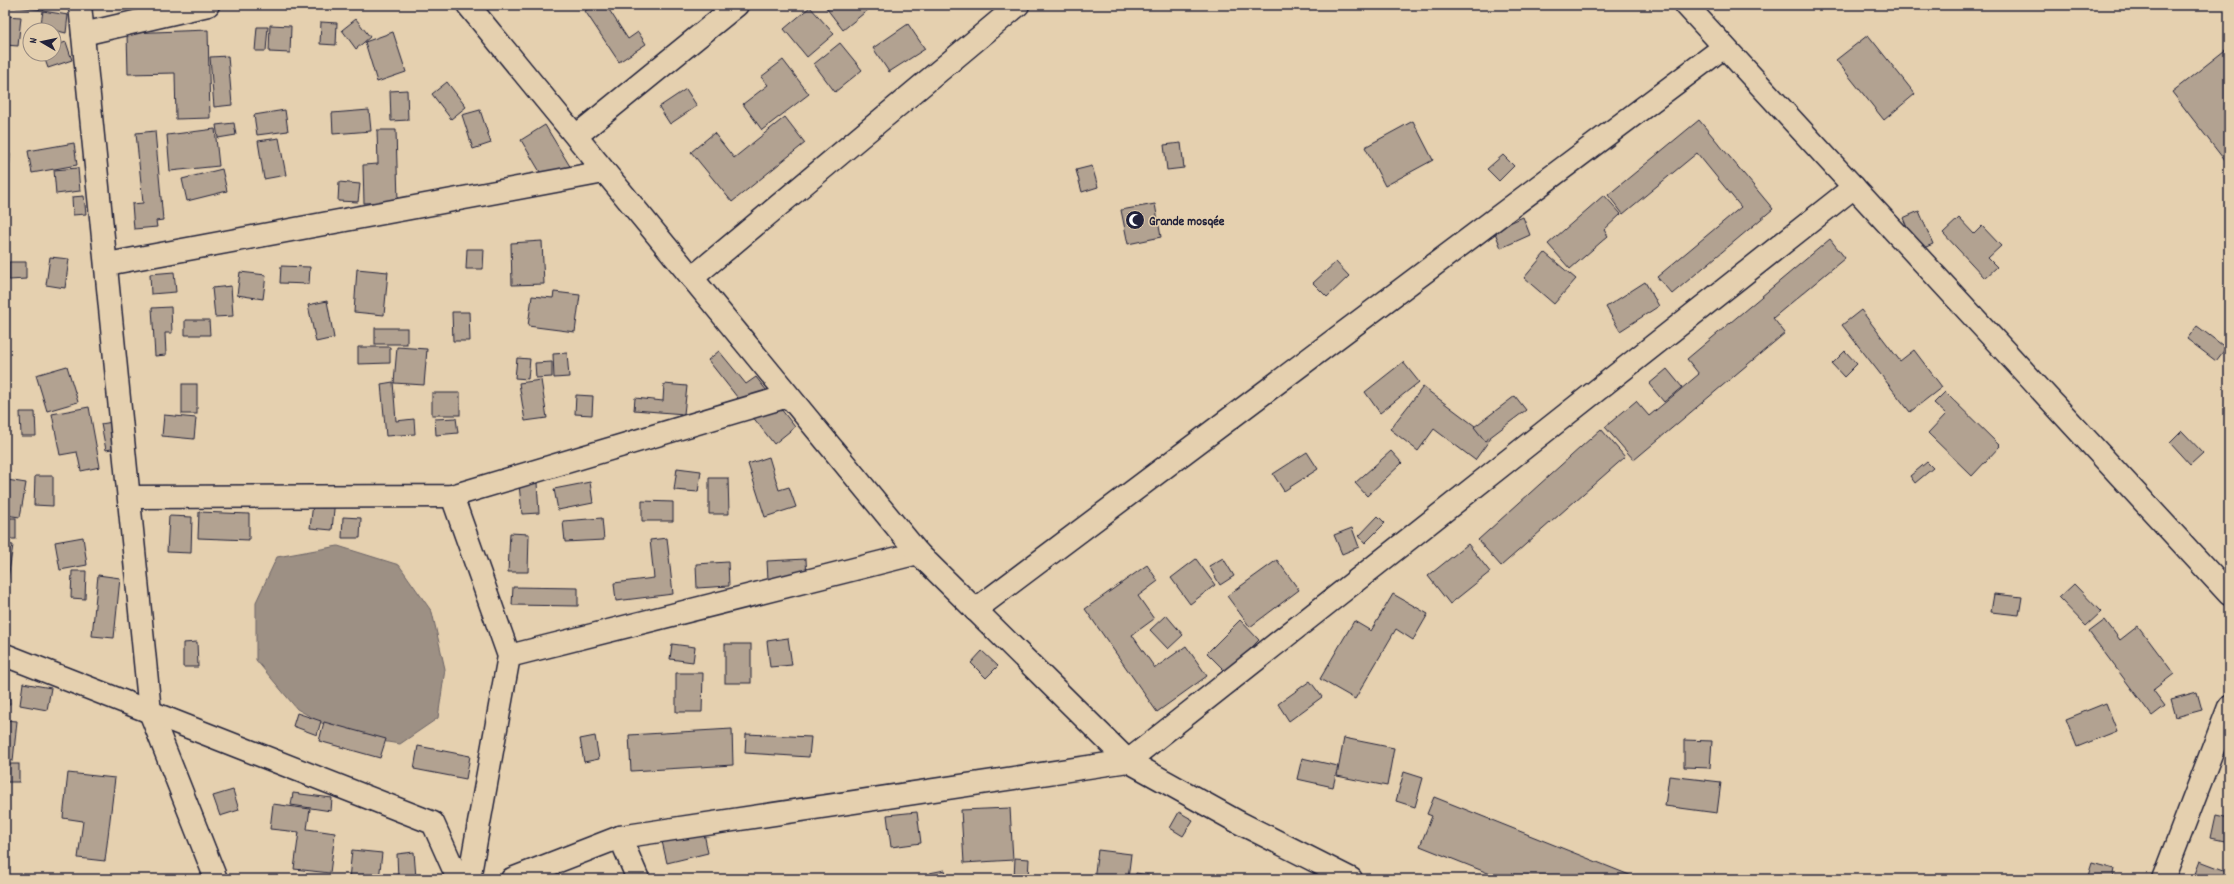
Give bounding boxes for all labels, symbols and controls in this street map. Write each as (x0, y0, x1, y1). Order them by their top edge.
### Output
north arrow (22, 22, 62, 62)
text: N (26, 36, 43, 45)
mosque icon: Grande mosqée (1124, 209, 1146, 231)
place label: Grande mosqée (1149, 213, 1225, 232)

